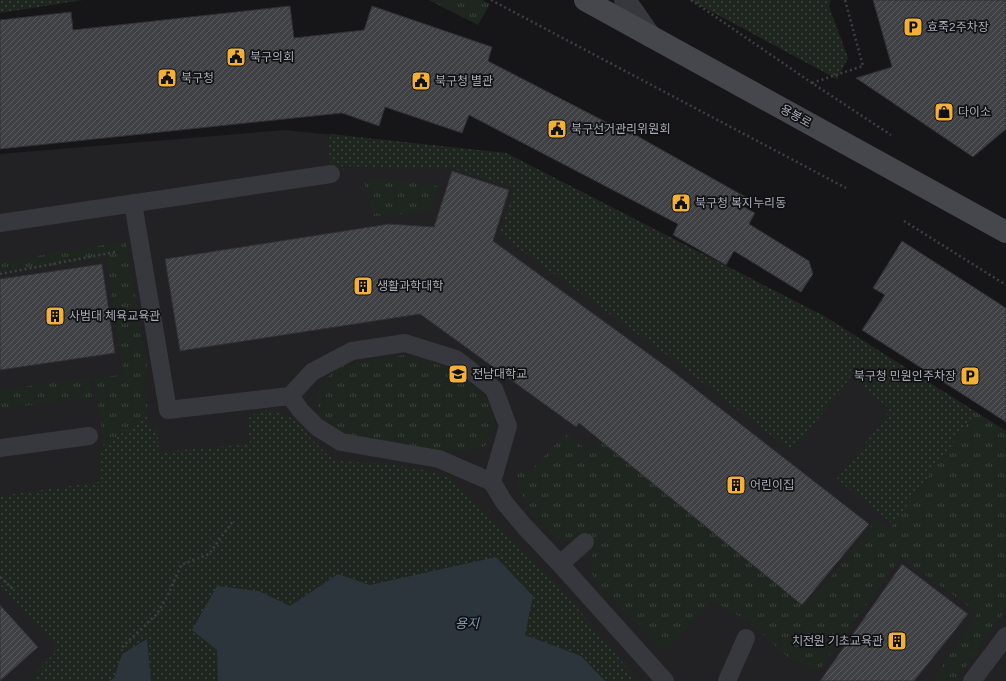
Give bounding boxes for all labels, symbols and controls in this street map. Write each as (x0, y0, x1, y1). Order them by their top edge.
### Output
parking icon: 효죽2주차장 (902, 16, 924, 38)
place label: 효죽2주차장 (927, 20, 989, 34)
public building icon: 북구의회 (225, 46, 247, 68)
place label: 북구의회 (250, 50, 294, 64)
public building icon: 북구청 (156, 67, 178, 89)
public building icon: 북구청 별관 (410, 70, 432, 92)
place label: 북구청 (181, 71, 214, 85)
place label: 북구청 별관 (435, 74, 493, 88)
shop icon: 다이소 (933, 101, 955, 123)
street label: 용봉로 (778, 102, 814, 130)
place label: 다이소 (958, 105, 991, 119)
public building icon: 북구선거관리위원회 (546, 118, 568, 140)
place label: 북구선거관리위원회 (571, 122, 670, 136)
public building icon: 북구청 복지누리동 (670, 192, 692, 214)
place label: 북구청 복지누리동 (695, 196, 786, 210)
building icon: 생활과학대학 (352, 275, 374, 297)
place label: 생활과학대학 (377, 279, 443, 293)
building icon: 사범대 체육교육관 (44, 305, 66, 327)
place label: 사범대 체육교육관 (69, 309, 160, 323)
school or university icon: 전남대학교 (447, 363, 469, 385)
parking icon: 북구청 민원인주차장 (959, 365, 981, 387)
place label: 전남대학교 (472, 367, 527, 381)
place label: 북구청 민원인주차장 (854, 369, 956, 383)
building icon: 어린이집 (725, 474, 747, 496)
place label: 어린이집 (750, 478, 794, 492)
water label: 용지 (455, 616, 480, 631)
building icon: 치전원 기초교육관 (886, 630, 908, 652)
place label: 치전원 기초교육관 (792, 634, 883, 648)

